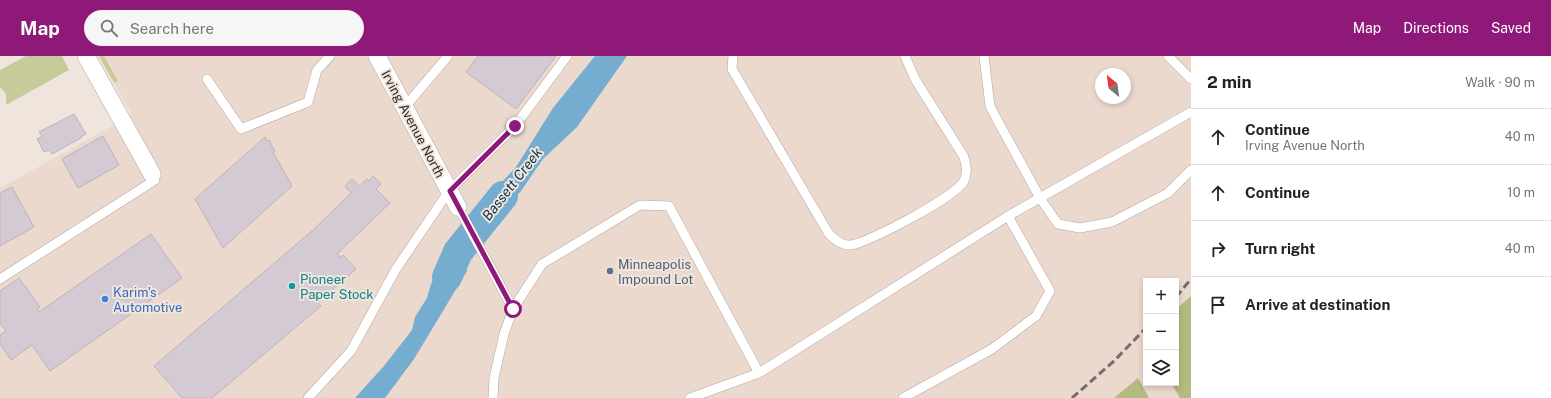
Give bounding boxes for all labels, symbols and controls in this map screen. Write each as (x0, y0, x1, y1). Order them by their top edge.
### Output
search box (84, 10, 364, 46)
text: Map (20, 17, 60, 39)
icon: search (98, 17, 120, 39)
text: Search here (130, 20, 214, 37)
text: Map (1353, 20, 1381, 36)
text: Directions (1403, 20, 1469, 36)
text: Saved (1491, 20, 1531, 36)
street label: Irving Avenue North (378, 68, 448, 180)
north arrow (1095, 68, 1131, 104)
text: 2 min (1207, 72, 1252, 92)
text: Walk · 90 m (1465, 75, 1535, 90)
route end (506, 117, 524, 135)
text: Continue (1245, 121, 1310, 138)
icon: ahead (1207, 126, 1229, 148)
text: 40 m (1504, 129, 1535, 144)
text: Irving Avenue North (1245, 138, 1365, 153)
water label: Bassett Creek (479, 144, 546, 224)
icon: ahead (1207, 182, 1229, 204)
text: Continue (1245, 184, 1310, 201)
text: 10 m (1507, 185, 1535, 200)
icon: right (1207, 238, 1229, 260)
text: Turn right (1245, 240, 1315, 257)
text: 40 m (1504, 241, 1535, 256)
place label: Minneapolis Impound Lot (618, 257, 693, 287)
marker: Minneapolis Impound Lot (605, 266, 615, 276)
place label: Pioneer Paper Stock (300, 272, 374, 302)
map controls (1143, 278, 1179, 386)
button: + (1143, 278, 1179, 314)
marker: Pioneer Paper Stock (287, 281, 297, 291)
place label: Karim's Automotive (113, 285, 182, 315)
marker: Karim's Automotive (100, 294, 110, 304)
icon: arrive (1207, 294, 1229, 316)
text: Arrive at destination (1245, 296, 1390, 313)
route start (504, 300, 522, 318)
button: − (1143, 314, 1179, 350)
button: layers (1143, 350, 1179, 386)

